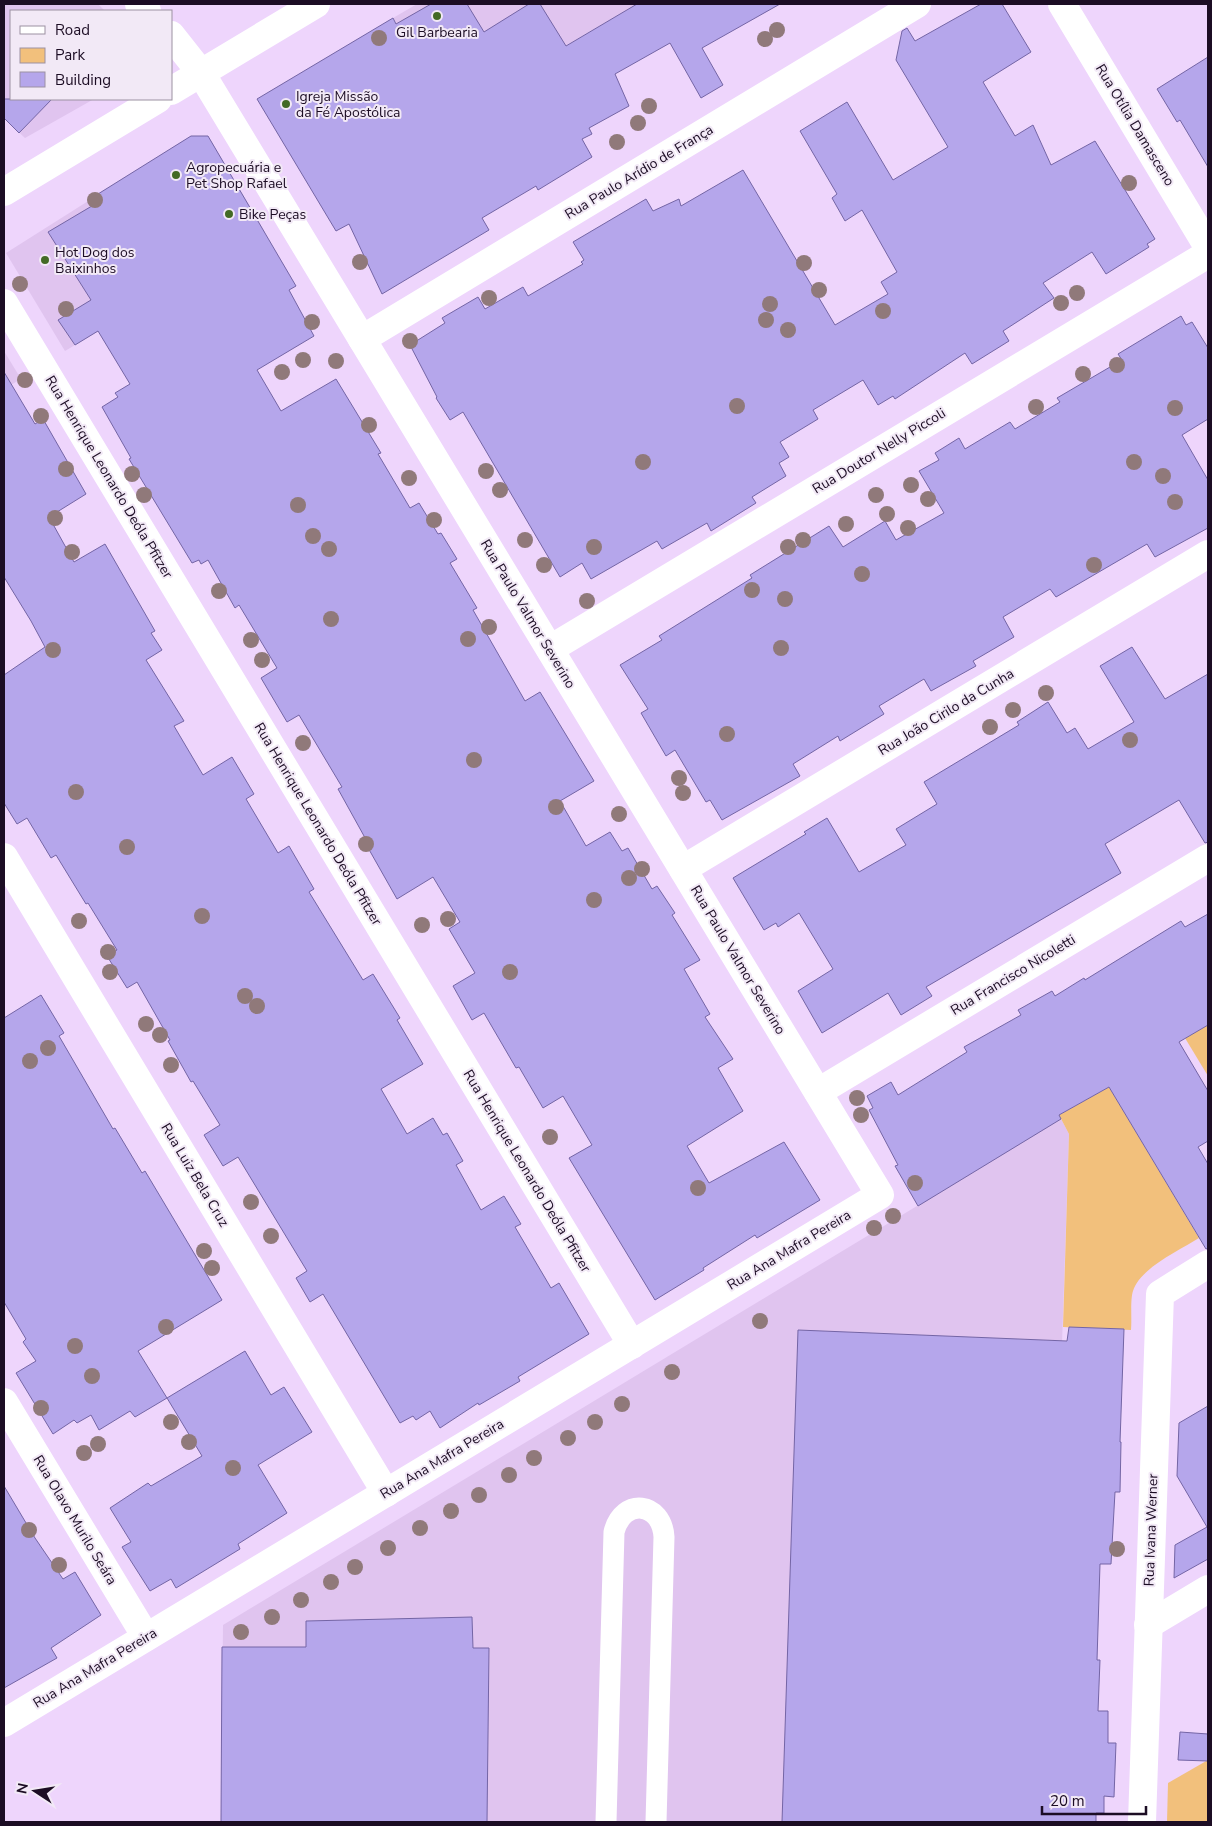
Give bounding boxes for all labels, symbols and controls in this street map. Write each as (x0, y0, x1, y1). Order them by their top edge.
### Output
legend (10, 10, 172, 100)
marker: Gil Barbearia (431, 10, 443, 22)
text: Road (55, 20, 90, 40)
place label: Gil Barbearia (396, 23, 478, 42)
text: Park (55, 45, 85, 65)
street label: Rua Otília Damasceno (1091, 60, 1179, 190)
text: Building (55, 70, 111, 90)
place label: Igreja Missão da Fé Apostólica (296, 87, 400, 122)
marker: Igreja Missão da Fé Apostólica (280, 98, 292, 110)
street label: Rua Paulo Arídio de França (561, 120, 717, 224)
place label: Agropecuária e Pet Shop Rafael (186, 158, 288, 193)
marker: Agropecuária e Pet Shop Rafael (170, 169, 182, 181)
place label: Bike Peças (239, 205, 306, 224)
marker: Bike Peças (223, 208, 235, 220)
place label: Hot Dog dos Baixinhos (55, 243, 135, 278)
marker: Hot Dog dos Baixinhos (39, 254, 51, 266)
street label: Rua Henrique Leonardo Deóla Pfitzer (41, 372, 177, 582)
street label: Rua Doutor Nelly Piccoli (809, 404, 949, 498)
street label: Rua Paulo Valmor Severino (476, 536, 580, 692)
street label: Rua João Cirilo da Cunha (875, 664, 1017, 760)
street label: Rua Henrique Leonardo Deóla Pfitzer (250, 719, 386, 929)
street label: Rua Paulo Valmor Severino (686, 882, 790, 1038)
street label: Rua Francisco Nicoletti (947, 930, 1079, 1020)
street label: Rua Henrique Leonardo Deóla Pfitzer (459, 1066, 595, 1276)
street label: Rua Luiz Bela Cruz (157, 1120, 234, 1231)
street label: Rua Ana Mafra Pereira (724, 1205, 854, 1295)
street label: Rua Ana Mafra Pereira (377, 1414, 507, 1504)
street label: Rua Olavo Murilo Seára (29, 1452, 121, 1588)
street label: Rua Ivana Werner (1140, 1473, 1162, 1587)
street label: Rua Ana Mafra Pereira (30, 1623, 160, 1713)
north arrow (10, 1766, 60, 1816)
text: N (12, 1781, 33, 1796)
scale bar (1042, 1784, 1146, 1816)
text: 20 m (1050, 1791, 1085, 1811)

